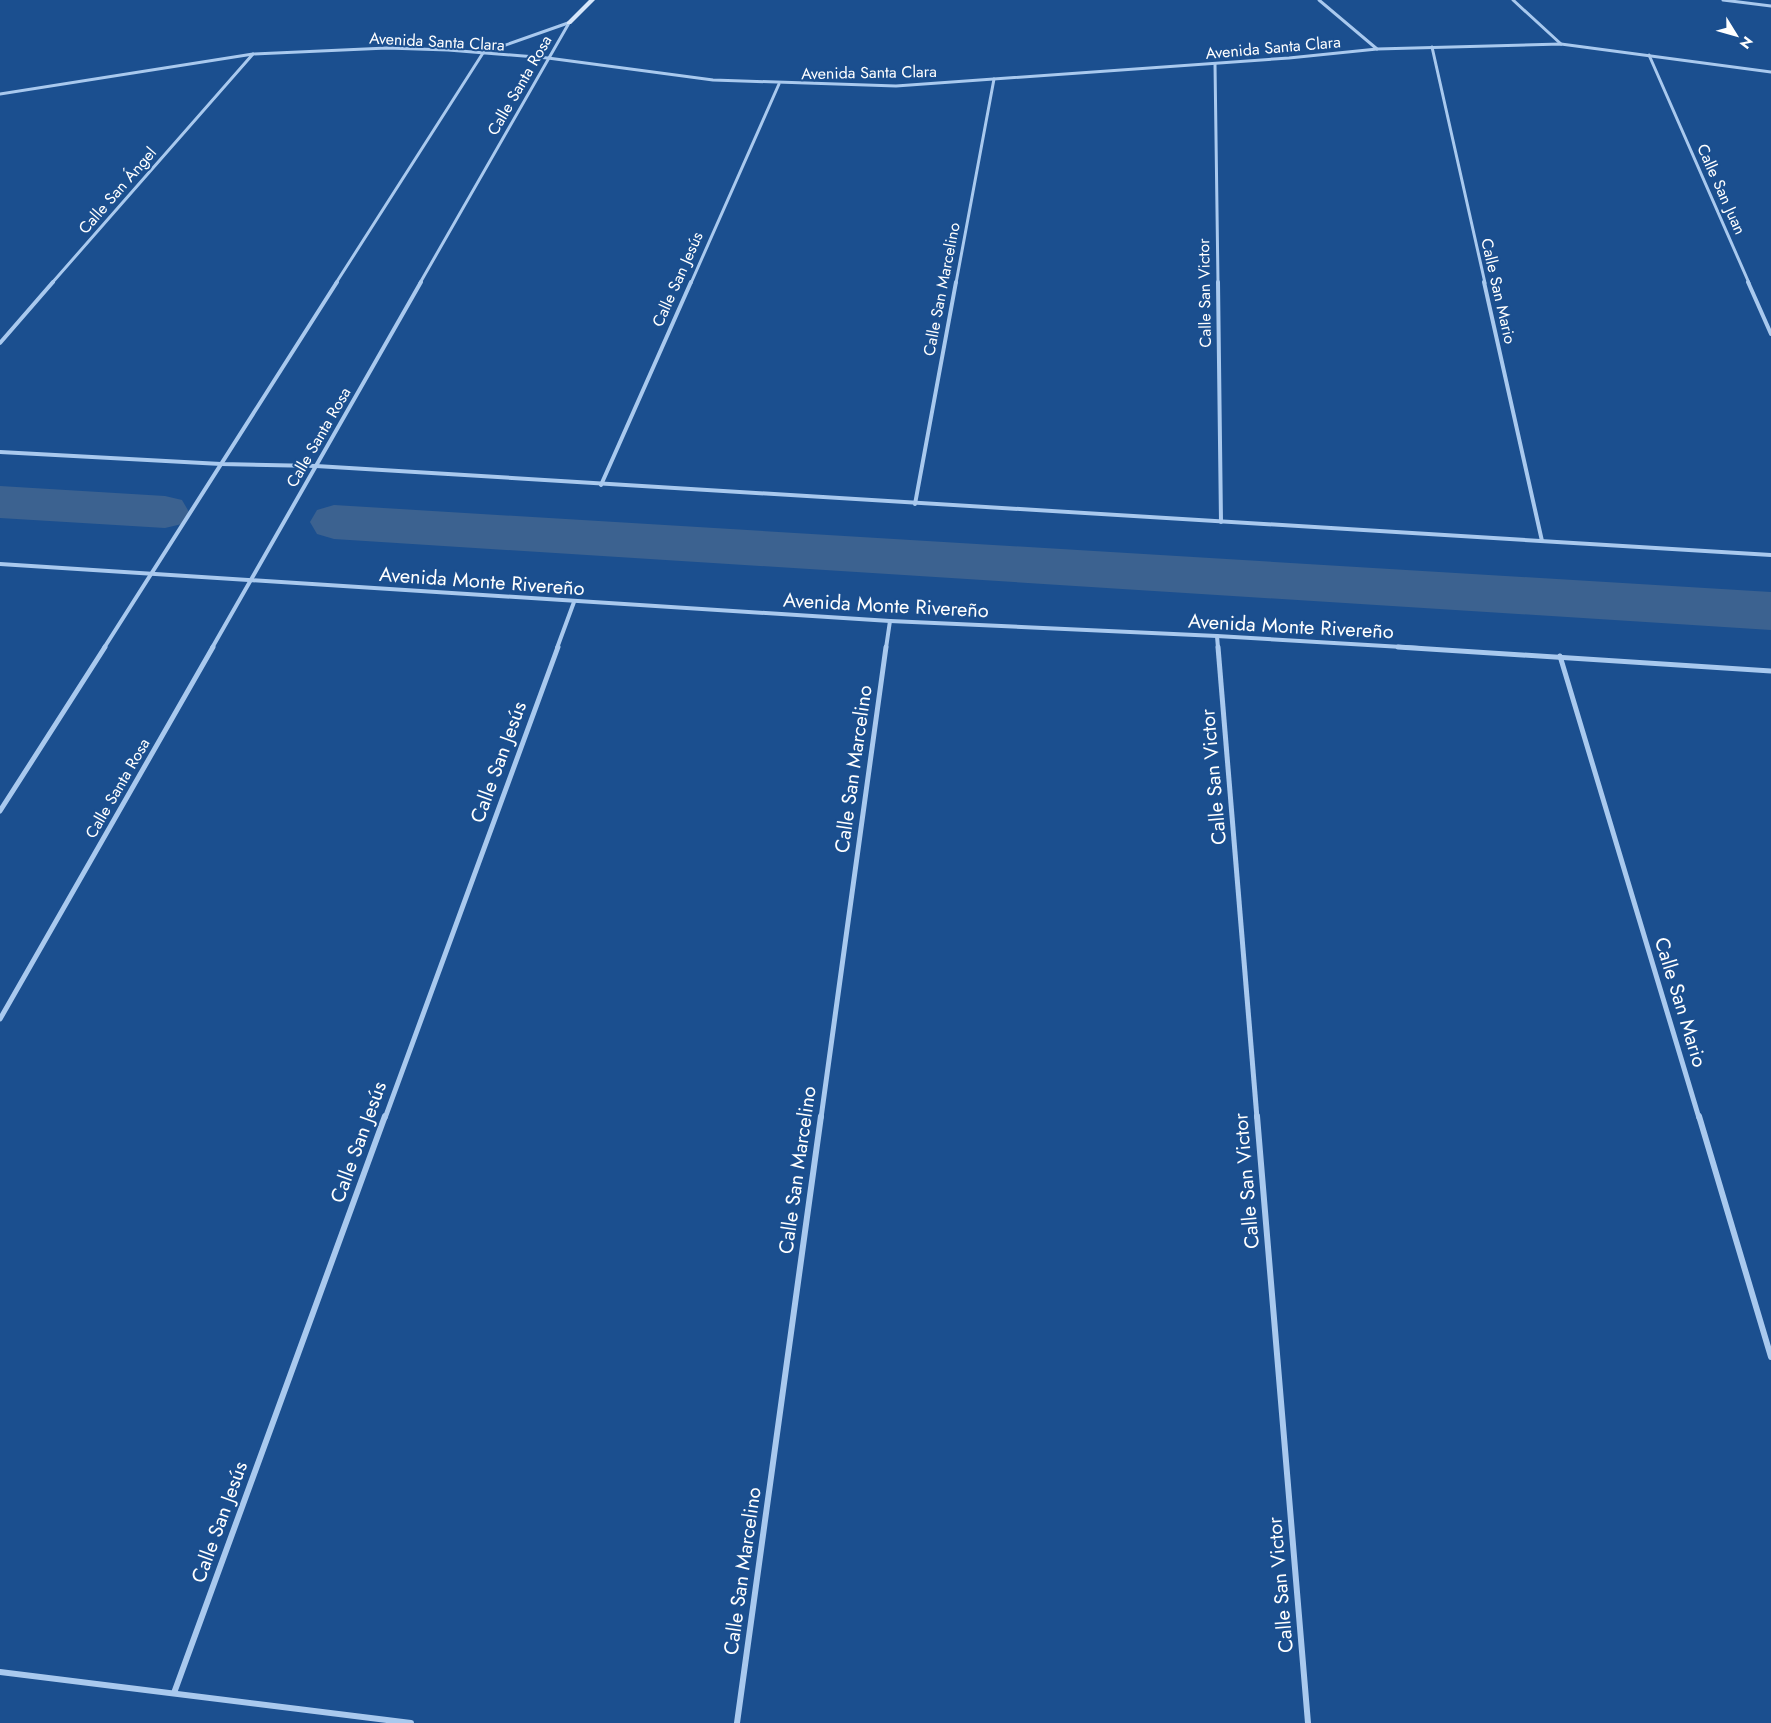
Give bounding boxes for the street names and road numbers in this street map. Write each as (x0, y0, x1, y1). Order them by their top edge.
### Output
street label: Avenida Santa Clara (369, 26, 505, 57)
street label: Avenida Santa Clara (1204, 30, 1342, 65)
street label: Calle Santa Rosa (481, 31, 557, 140)
street label: Avenida Santa Clara (801, 60, 937, 85)
street label: Calle San Juan (1691, 140, 1752, 238)
street label: Calle San Ángel (73, 142, 162, 239)
street label: Calle San Marcelino (917, 220, 966, 358)
street label: Calle San Jesús (646, 228, 709, 331)
street label: Calle San Mario (1475, 236, 1522, 346)
street label: Calle San Victor (1192, 238, 1217, 348)
street label: Calle Santa Rosa (280, 383, 356, 492)
street label: Avenida Monte Rivereño (378, 560, 586, 603)
street label: Avenida Monte Rivereño (782, 586, 990, 625)
street label: Avenida Monte Rivereño (1187, 607, 1395, 646)
street label: Calle San Marcelino (827, 683, 880, 855)
street label: Calle San Jesús (463, 697, 534, 827)
street label: Calle San Victor (1193, 708, 1234, 846)
street label: Calle Santa Rosa (79, 734, 155, 843)
street label: Calle San Mario (1647, 933, 1714, 1071)
street label: Calle San Jesús (323, 1077, 394, 1207)
street label: Calle San Marcelino (771, 1084, 824, 1256)
street label: Calle San Victor (1226, 1112, 1267, 1250)
street label: Calle San Jesús (184, 1457, 255, 1587)
street label: Calle San Marcelino (716, 1485, 769, 1657)
street label: Calle San Victor (1260, 1516, 1301, 1654)

